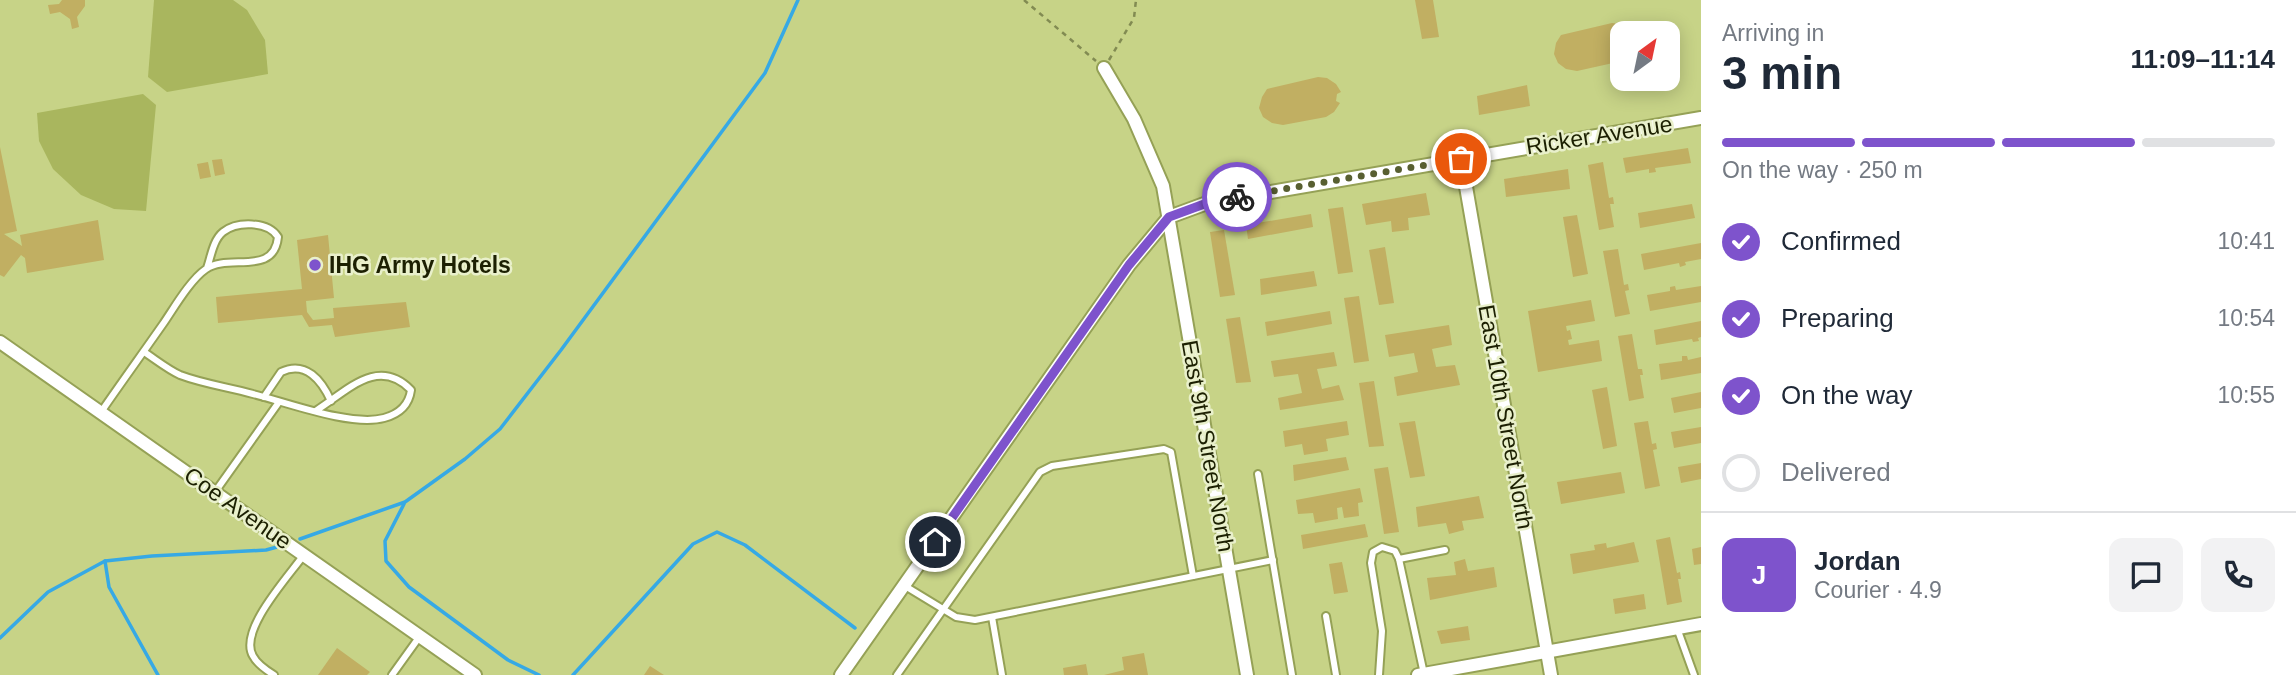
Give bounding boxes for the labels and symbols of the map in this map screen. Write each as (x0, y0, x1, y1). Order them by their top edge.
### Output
north arrow (1610, 21, 1680, 91)
street label: Ricker Avenue (1524, 111, 1674, 159)
pin (1431, 129, 1491, 189)
courier (1202, 162, 1272, 232)
place label: IHG Army Hotels (329, 252, 511, 278)
marker: IHG Army Hotels (307, 257, 323, 273)
street label: East 10th Street North (1473, 303, 1539, 531)
street label: East 9th Street North (1177, 338, 1239, 554)
street label: Coe Avenue (179, 462, 297, 554)
pin (905, 512, 965, 572)

